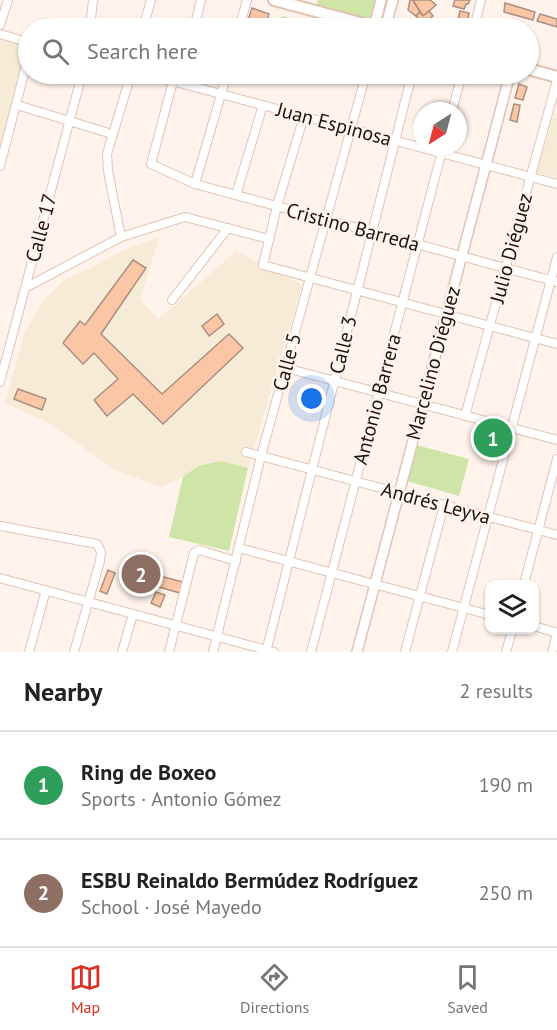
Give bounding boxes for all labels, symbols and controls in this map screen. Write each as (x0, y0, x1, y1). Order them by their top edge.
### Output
search box (18, 18, 539, 84)
icon: search (39, 35, 72, 68)
text: Search here (87, 37, 198, 65)
street label: Juan Espinosa (273, 96, 394, 152)
north arrow (413, 102, 467, 156)
street label: Julio Diéguez (484, 190, 538, 307)
street label: Calle 17 (19, 191, 63, 265)
street label: Cristino Barreda (284, 197, 422, 257)
street label: Marcelino Diéguez (400, 283, 466, 443)
street label: Calle 3 (323, 313, 363, 377)
street label: Calle 5 (267, 330, 307, 394)
street label: Antonio Barrera (347, 331, 407, 467)
your location (297, 384, 326, 413)
pin: 1 (474, 416, 512, 460)
street label: Andrés Leyva (379, 476, 493, 530)
pin: 2 (122, 552, 160, 596)
map controls (485, 580, 539, 634)
button: layers (485, 580, 539, 634)
text: Nearby (24, 675, 102, 708)
text: 2 results (460, 678, 533, 704)
text: Ring de Boxeo (81, 758, 216, 786)
text: 1 (38, 772, 49, 798)
text: 190 m (479, 772, 533, 798)
text: Sports · Antonio Gómez (81, 786, 282, 812)
text: ESBU Reinaldo Bermúdez Rodríguez (81, 866, 418, 894)
text: 2 (38, 880, 49, 906)
text: 250 m (479, 880, 533, 906)
text: School · José Mayedo (81, 894, 262, 920)
tab: Map (69, 961, 102, 1017)
tab: Directions (240, 961, 309, 1017)
tab: Saved (447, 961, 488, 1017)

